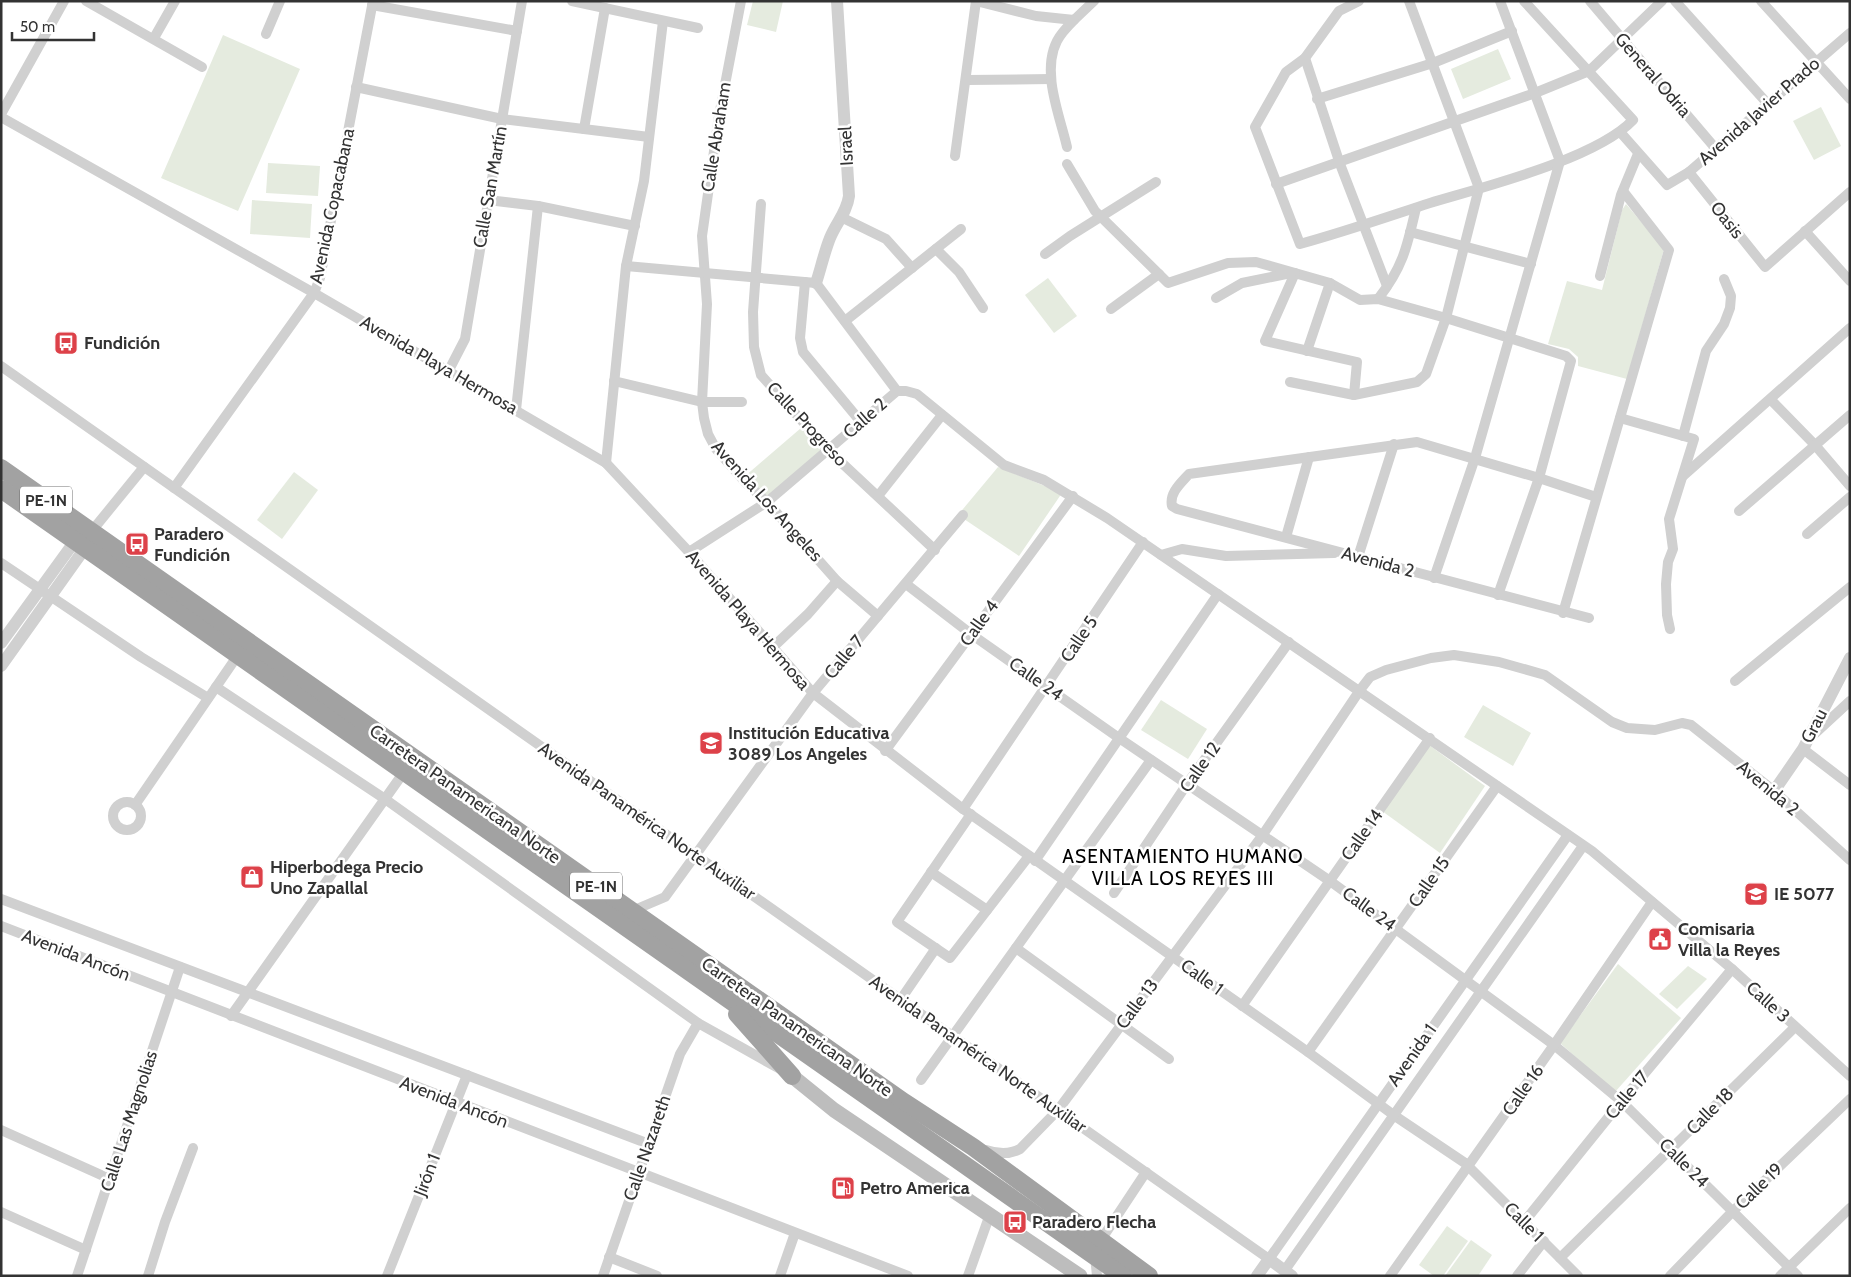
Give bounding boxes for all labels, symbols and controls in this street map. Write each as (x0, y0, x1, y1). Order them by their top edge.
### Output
scale bar (12, 10, 95, 42)
text: 50 m (20, 18, 55, 36)
street label: General Odria (1610, 28, 1696, 122)
street label: Avenida Javier Prado (1694, 52, 1824, 170)
street label: Calle Abraham (696, 81, 736, 193)
street label: Calle San Martín (468, 124, 512, 250)
street label: Israel (834, 125, 858, 166)
street label: Avenida Copacabana (305, 126, 359, 286)
street label: Oasis (1706, 197, 1748, 243)
street label: Avenida Playa Hermosa (356, 311, 522, 419)
bus stop icon: Fundición (53, 330, 79, 356)
place label: Fundición (84, 332, 160, 354)
street label: Calle Progreso (762, 377, 852, 471)
street label: Calle 2 (839, 393, 891, 443)
street label: Avenida Los Angeles (707, 436, 827, 566)
road number: PE-1N (20, 486, 72, 514)
place label: Paradero Fundición (154, 523, 230, 566)
bus stop icon: Paradero Fundición (124, 531, 150, 557)
street label: Avenida 2 (1339, 542, 1417, 582)
street label: Avenida Playa Hermosa (681, 545, 815, 695)
street label: Calle 4 (955, 596, 1003, 650)
street label: Calle 5 (1056, 612, 1102, 666)
street label: Calle 7 (819, 631, 869, 683)
street label: Calle 24 (1005, 652, 1067, 706)
street label: Grau (1796, 705, 1832, 747)
street label: Carretera Panamericana Norte (365, 720, 565, 868)
place label: Institución Educativa 3089 Los Angeles (728, 722, 889, 765)
school or university icon: Institución Educativa 3089 Los Angeles (698, 730, 724, 756)
street label: Avenida Panamérica Norte Auxiliar (534, 737, 760, 905)
street label: Calle 12 (1175, 737, 1225, 797)
street label: Avenida 2 (1732, 756, 1804, 820)
street label: Calle 14 (1336, 805, 1388, 865)
district label: ASENTAMIENTO HUMANO VILLA LOS REYES III (1062, 845, 1304, 890)
street label: Calle 15 (1404, 852, 1454, 912)
place label: Hiperbodega Precio Uno Zapallal (270, 856, 423, 899)
shop icon: Hiperbodega Precio Uno Zapallal (239, 864, 265, 890)
road number: PE-1N (570, 872, 622, 899)
school or university icon: IE 5077 (1743, 881, 1769, 907)
street label: Calle 24 (1338, 882, 1400, 936)
place label: IE 5077 (1774, 883, 1835, 905)
place label: Comisaria Villa la Reyes (1678, 918, 1780, 961)
street label: Avenida Ancón (19, 924, 133, 986)
public building icon: Comisaria Villa la Reyes (1647, 926, 1673, 952)
street label: Carretera Panamericana Norte (697, 953, 897, 1101)
street label: Calle 1 (1176, 954, 1228, 1000)
street label: Avenida Panamérica Norte Auxiliar (865, 970, 1091, 1138)
street label: Calle 13 (1111, 975, 1163, 1033)
street label: Calle 3 (1742, 977, 1794, 1027)
street label: Avenida 1 (1383, 1020, 1441, 1090)
street label: Calle Las Magnolias (96, 1048, 162, 1194)
street label: Calle 16 (1497, 1060, 1549, 1120)
street label: Calle 17 (1600, 1066, 1654, 1124)
street label: Avenida Ancón (397, 1071, 511, 1133)
street label: Calle 18 (1682, 1083, 1738, 1139)
street label: Calle Nazareth (619, 1092, 675, 1204)
street label: Calle 24 (1655, 1134, 1713, 1192)
street label: Jirón 1 (409, 1151, 445, 1200)
street label: Calle 19 (1731, 1158, 1787, 1214)
fuel station icon: Petro America (830, 1175, 856, 1201)
place label: Petro America (860, 1177, 970, 1199)
street label: Calle 1 (1500, 1198, 1548, 1246)
bus stop icon: Paradero Flecha (1002, 1209, 1028, 1235)
place label: Paradero Flecha (1032, 1211, 1156, 1233)

